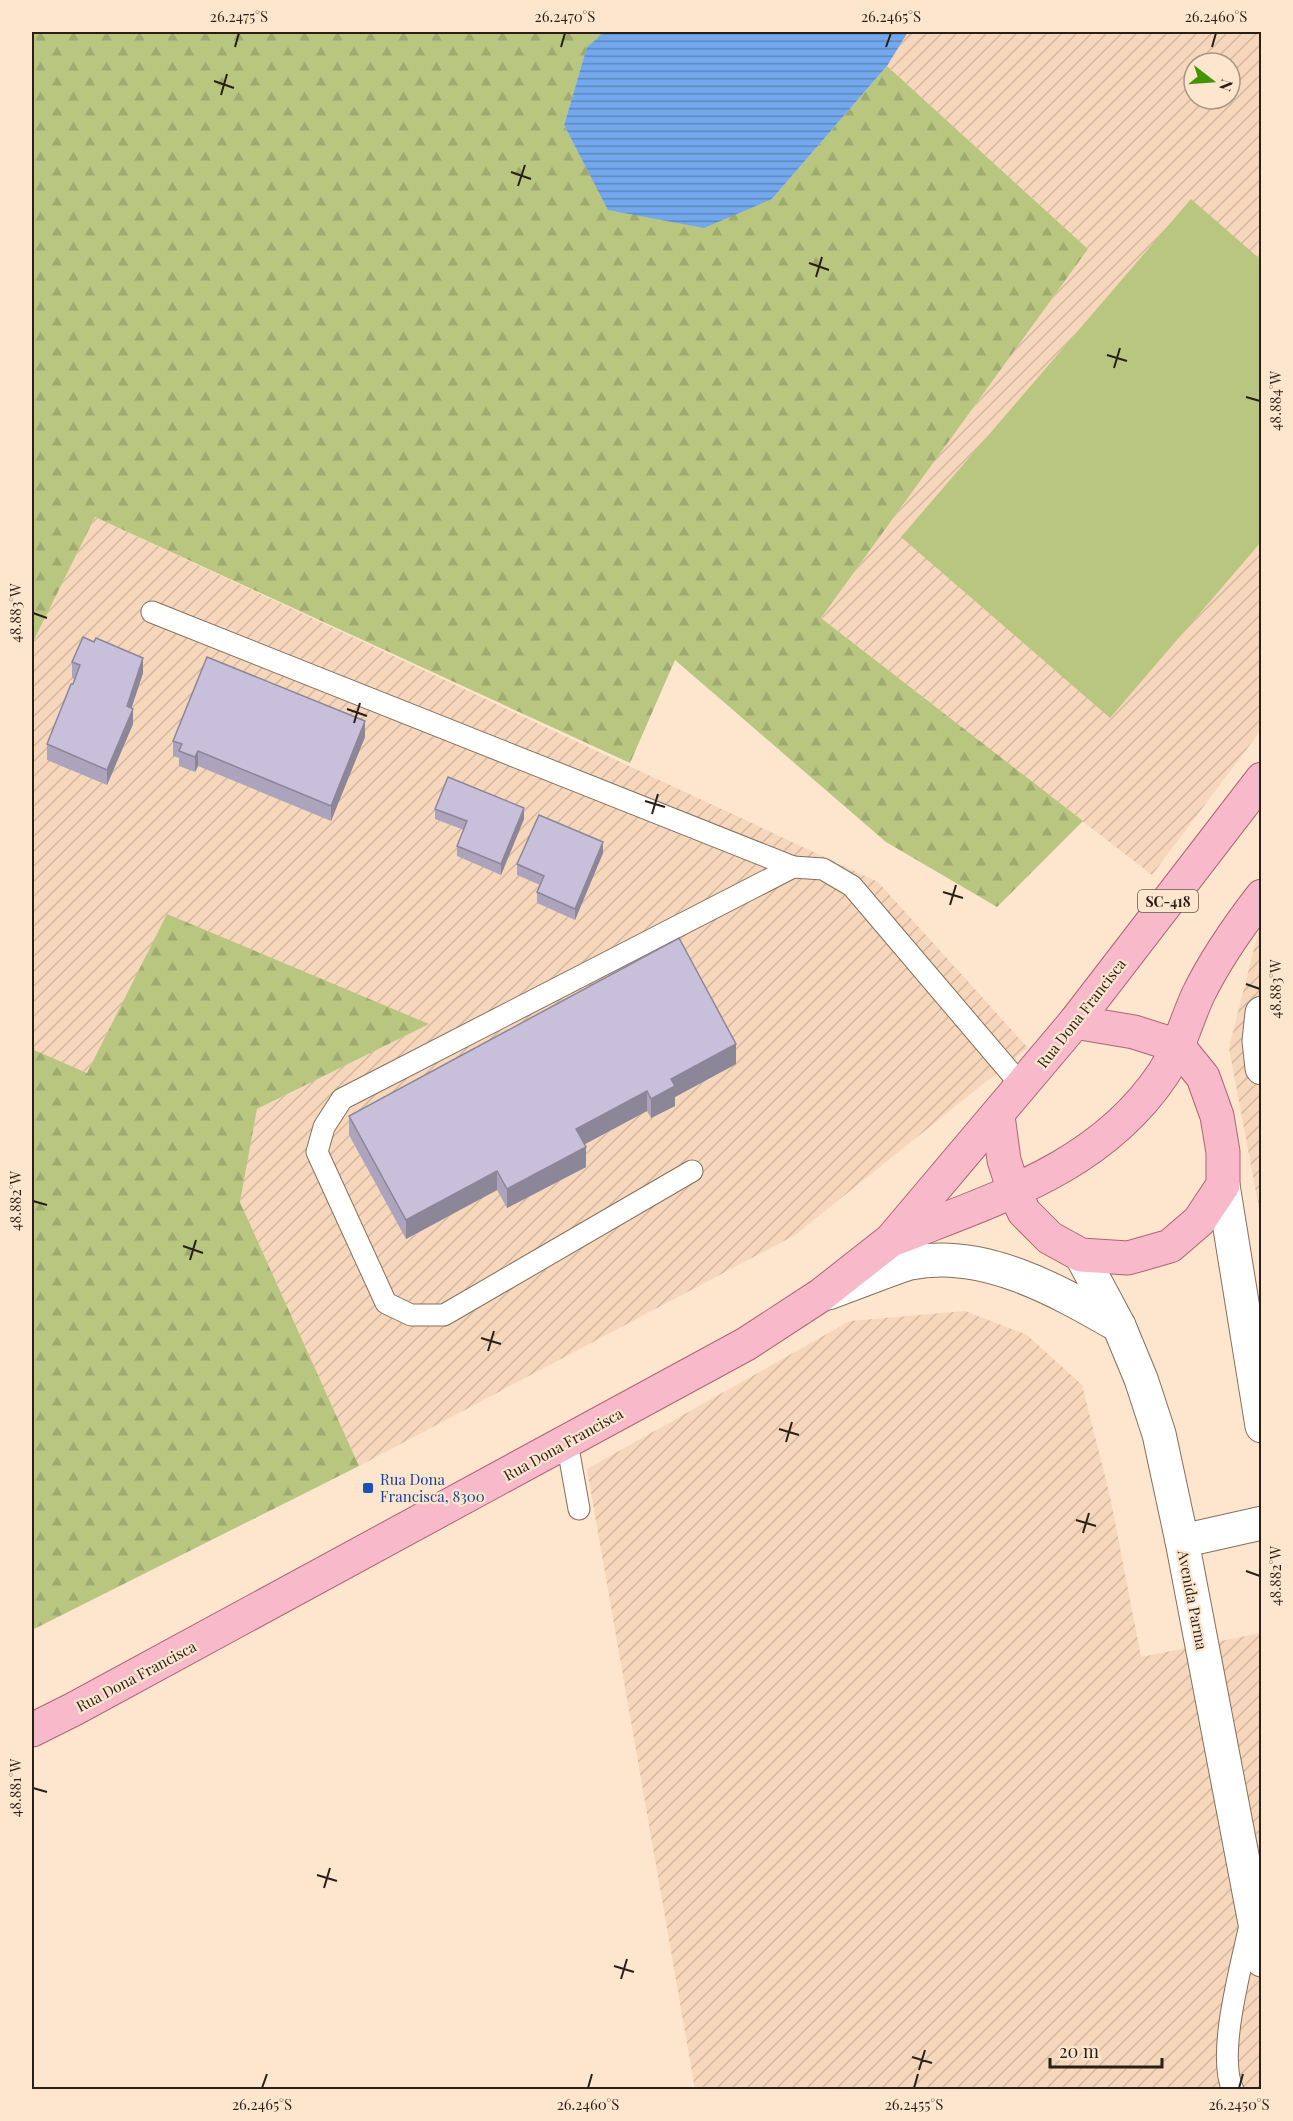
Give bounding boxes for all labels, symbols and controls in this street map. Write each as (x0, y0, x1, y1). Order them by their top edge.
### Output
text: 26.2475°S (210, 6, 268, 26)
text: 26.2470°S (535, 6, 595, 26)
text: 26.2465°S (861, 6, 921, 26)
text: 26.2460°S (1185, 6, 1247, 26)
north arrow (1182, 51, 1242, 111)
text: N (1215, 77, 1239, 95)
text: 48.884°W (1265, 370, 1285, 431)
text: 48.883°W (5, 583, 25, 643)
road number: SC-418 (1138, 890, 1198, 912)
street label: Rua Dona Francisca (1032, 954, 1130, 1072)
text: 48.883°W (1265, 959, 1285, 1019)
text: 48.882°W (5, 1171, 25, 1231)
street label: Rua Dona Francisca (500, 1403, 627, 1485)
place label: Rua Dona Francisca, 8300 (380, 1469, 485, 1506)
marker: Rua Dona Francisca, 8300 (361, 1481, 375, 1495)
text: 48.882°W (1265, 1546, 1285, 1606)
street label: Avenida Parma (1173, 1548, 1213, 1652)
street label: Rua Dona Francisca (72, 1636, 200, 1716)
text: 48.881°W (5, 1758, 25, 1817)
scale bar (1050, 2031, 1162, 2069)
text: 20 m (1059, 2039, 1099, 2063)
text: 26.2465°S (232, 2094, 292, 2114)
text: 26.2460°S (557, 2094, 619, 2114)
text: 26.2455°S (885, 2094, 943, 2114)
text: 26.2450°S (1208, 2094, 1270, 2114)

